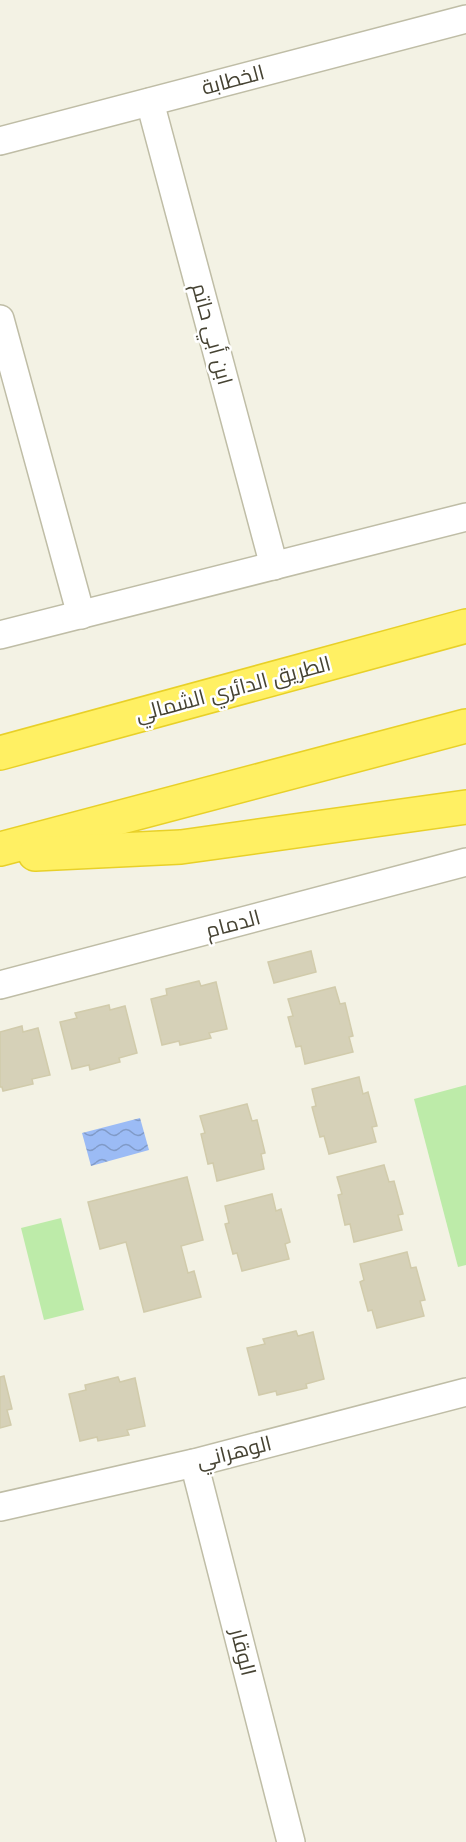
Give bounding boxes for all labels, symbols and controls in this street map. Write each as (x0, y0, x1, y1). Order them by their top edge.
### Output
street label: الخطابة (198, 57, 267, 102)
street label: ابن أبي حاتم (183, 280, 240, 388)
street label: الطريق الدائري الشمالي (132, 648, 334, 730)
street label: الدمام (202, 902, 263, 945)
street label: الوهراني (193, 1428, 275, 1477)
street label: الوقار (223, 1624, 263, 1679)

